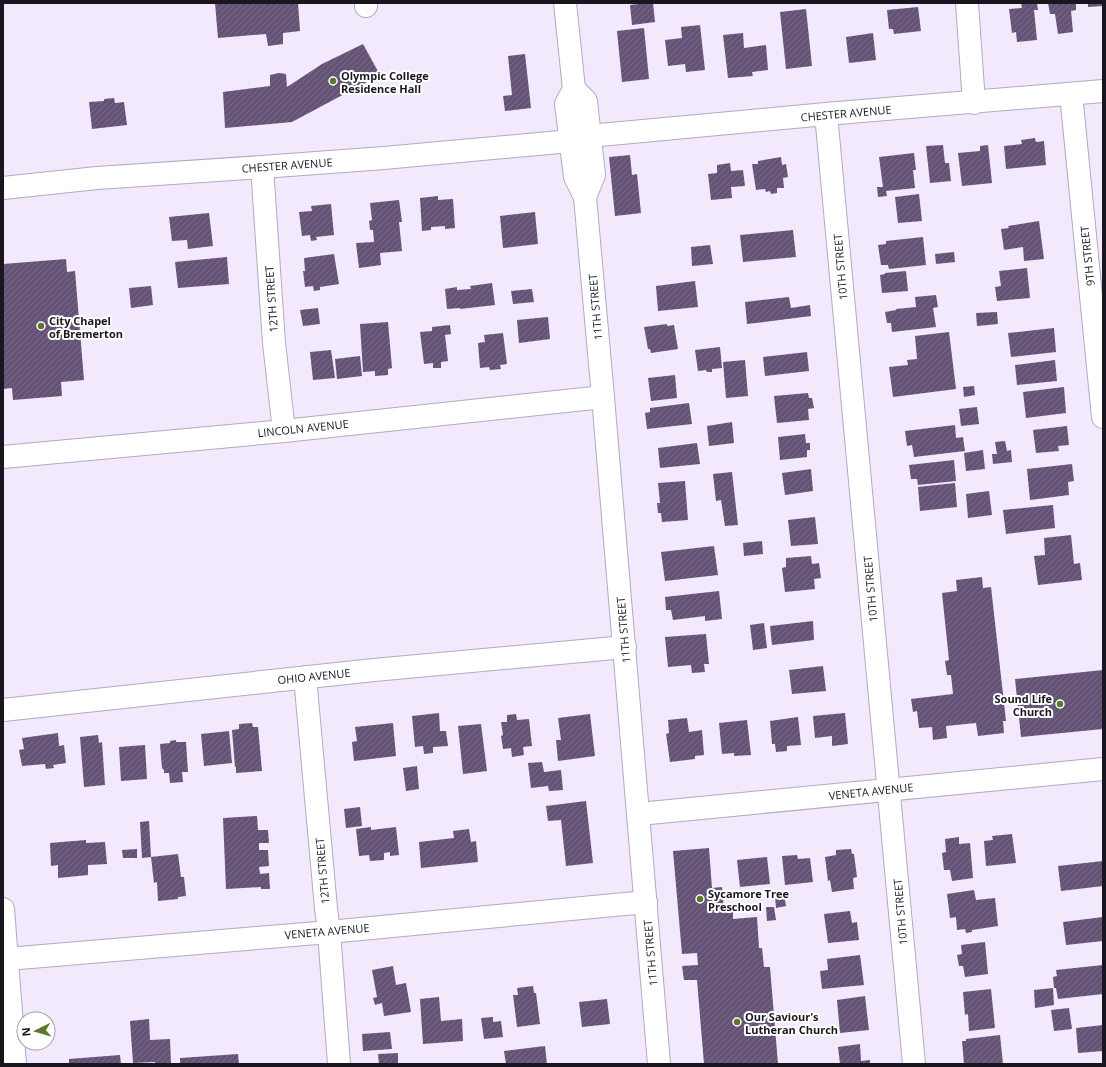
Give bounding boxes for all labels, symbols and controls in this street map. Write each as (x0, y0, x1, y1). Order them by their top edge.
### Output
place label: Olympic College Residence Hall (341, 68, 429, 96)
marker: Olympic College Residence Hall (328, 76, 338, 86)
street label: CHESTER AVENUE (800, 102, 892, 124)
street label: CHESTER AVENUE (241, 154, 333, 176)
street label: 9TH STREET (1076, 225, 1098, 287)
street label: 10TH STREET (830, 233, 850, 301)
street label: 12TH STREET (261, 265, 281, 333)
street label: 11TH STREET (585, 273, 605, 341)
place label: City Chapel of Bremerton (49, 313, 123, 341)
marker: City Chapel of Bremerton (36, 321, 46, 331)
street label: LINCOLN AVENUE (257, 416, 349, 440)
street label: 10TH STREET (860, 555, 880, 623)
street label: 11TH STREET (613, 596, 633, 664)
street label: OHIO AVENUE (277, 665, 351, 687)
place label: Sound Life Church (995, 691, 1052, 719)
marker: Sound Life Church (1055, 699, 1065, 709)
street label: VENETA AVENUE (828, 779, 914, 803)
street label: 12TH STREET (312, 837, 332, 905)
street label: 10TH STREET (890, 878, 910, 946)
place label: Sycamore Tree Preschool (708, 886, 789, 914)
marker: Sycamore Tree Preschool (695, 894, 705, 904)
street label: 11TH STREET (640, 919, 660, 987)
street label: VENETA AVENUE (284, 920, 370, 942)
place label: Our Saviour's Lutheran Church (745, 1009, 838, 1037)
north arrow (16, 1011, 56, 1051)
marker: Our Saviour's Lutheran Church (732, 1017, 742, 1027)
text: N (18, 1027, 33, 1037)

